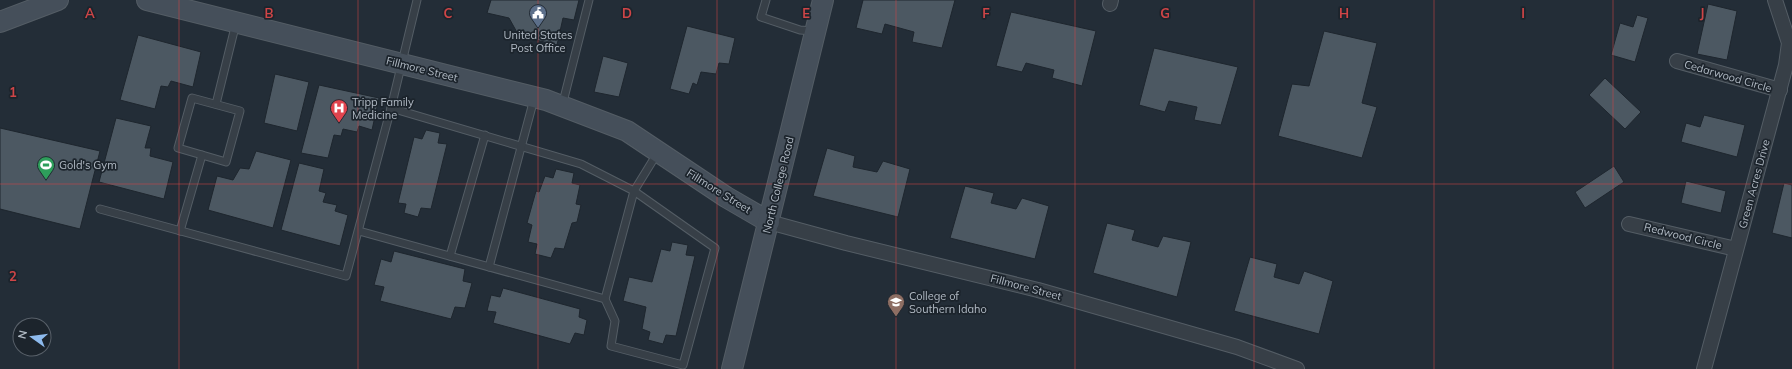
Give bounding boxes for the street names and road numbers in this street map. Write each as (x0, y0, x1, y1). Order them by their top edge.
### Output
street label: Fillmore Street (385, 53, 459, 85)
street label: Cedarwood Circle (1683, 57, 1773, 95)
street label: North College Road (759, 135, 797, 235)
street label: Green Acres Drive (1735, 138, 1773, 230)
street label: Fillmore Street (684, 166, 754, 216)
street label: Redwood Circle (1643, 220, 1723, 252)
street label: Fillmore Street (989, 271, 1063, 303)

